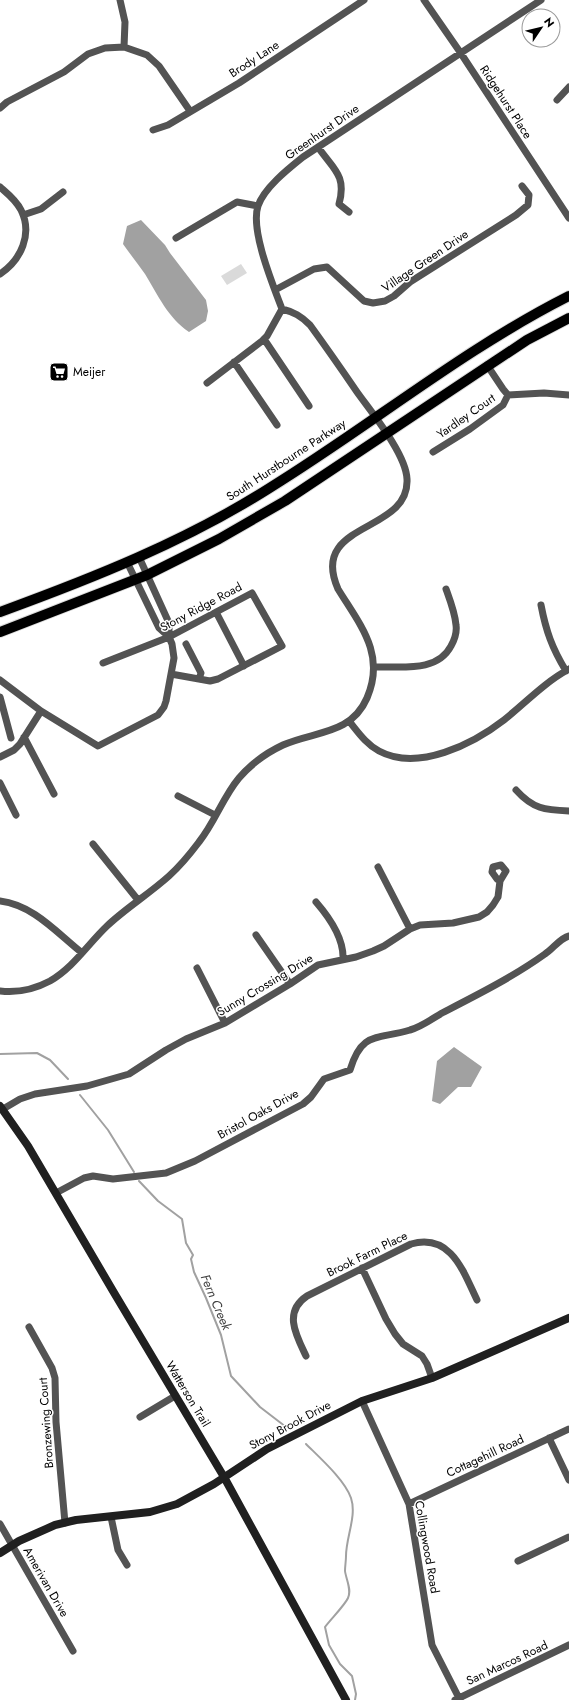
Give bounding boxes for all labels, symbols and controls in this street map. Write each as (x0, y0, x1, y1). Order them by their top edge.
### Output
north arrow (521, 8, 561, 48)
text: N (540, 14, 558, 30)
street label: Brody Lane (225, 36, 283, 82)
street label: Ridgehurst Place (475, 62, 537, 142)
street label: Greenhurst Drive (281, 100, 363, 164)
street label: Village Green Drive (378, 225, 472, 297)
supermarket icon: Meijer (48, 361, 70, 383)
place label: Meijer (73, 363, 106, 381)
street label: Yardley Court (433, 389, 499, 443)
street label: South Hurstbourne Parkway (223, 414, 350, 506)
street label: Stony Ridge Road (157, 578, 245, 636)
street label: Sunny Crossing Drive (214, 949, 316, 1021)
street label: Bristol Oaks Drive (214, 1084, 302, 1144)
street label: Brook Farm Place (323, 1227, 411, 1281)
water label: Fern Creek (196, 1271, 236, 1333)
street label: Watterson Trail (161, 1358, 215, 1430)
street label: Bronzewing Court (34, 1377, 58, 1469)
street label: Stony Brook Drive (246, 1396, 334, 1454)
street label: Cottagehill Road (443, 1430, 527, 1482)
street label: Collingwood Road (410, 1499, 444, 1595)
street label: Amerivan Drive (19, 1544, 73, 1620)
street label: San Marcos Road (463, 1636, 551, 1690)

